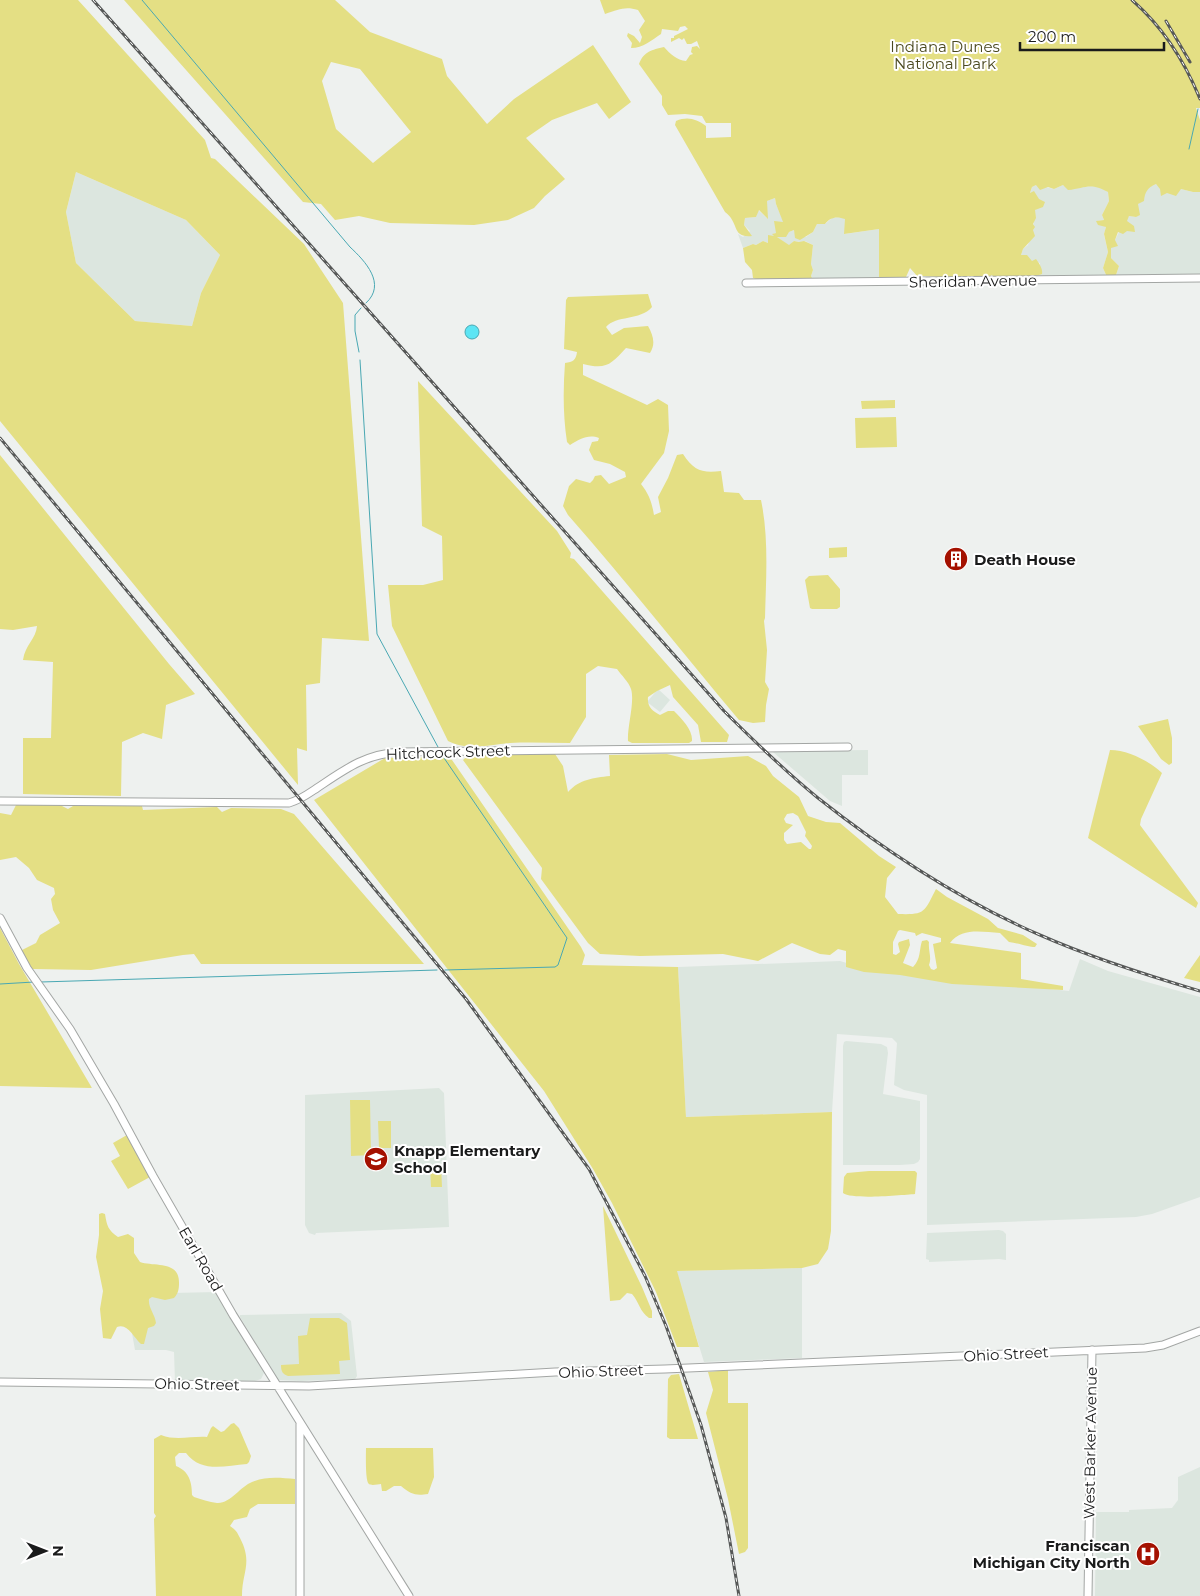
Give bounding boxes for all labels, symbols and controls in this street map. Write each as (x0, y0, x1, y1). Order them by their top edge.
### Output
scale bar (1020, 20, 1164, 52)
text: 200 m (1028, 27, 1076, 46)
park label: Indiana Dunes National Park (890, 37, 1000, 73)
street label: Sheridan Avenue (909, 270, 1037, 292)
building icon: Death House (943, 546, 969, 572)
place label: Death House (974, 550, 1076, 569)
street label: Hitchcock Street (385, 740, 511, 764)
place label: Knapp Elementary School (394, 1141, 541, 1177)
school or university icon: Knapp Elementary School (363, 1146, 389, 1172)
street label: Earl Road (175, 1223, 227, 1295)
street label: Ohio Street (963, 1342, 1049, 1366)
street label: Ohio Street (558, 1360, 644, 1382)
street label: West Barker Avenue (1079, 1367, 1101, 1519)
street label: Ohio Street (154, 1374, 240, 1394)
north arrow (20, 1526, 70, 1576)
place label: Franciscan Michigan City North (973, 1536, 1130, 1572)
hospital icon: Franciscan Michigan City North (1135, 1541, 1161, 1567)
text: N (49, 1545, 67, 1557)

